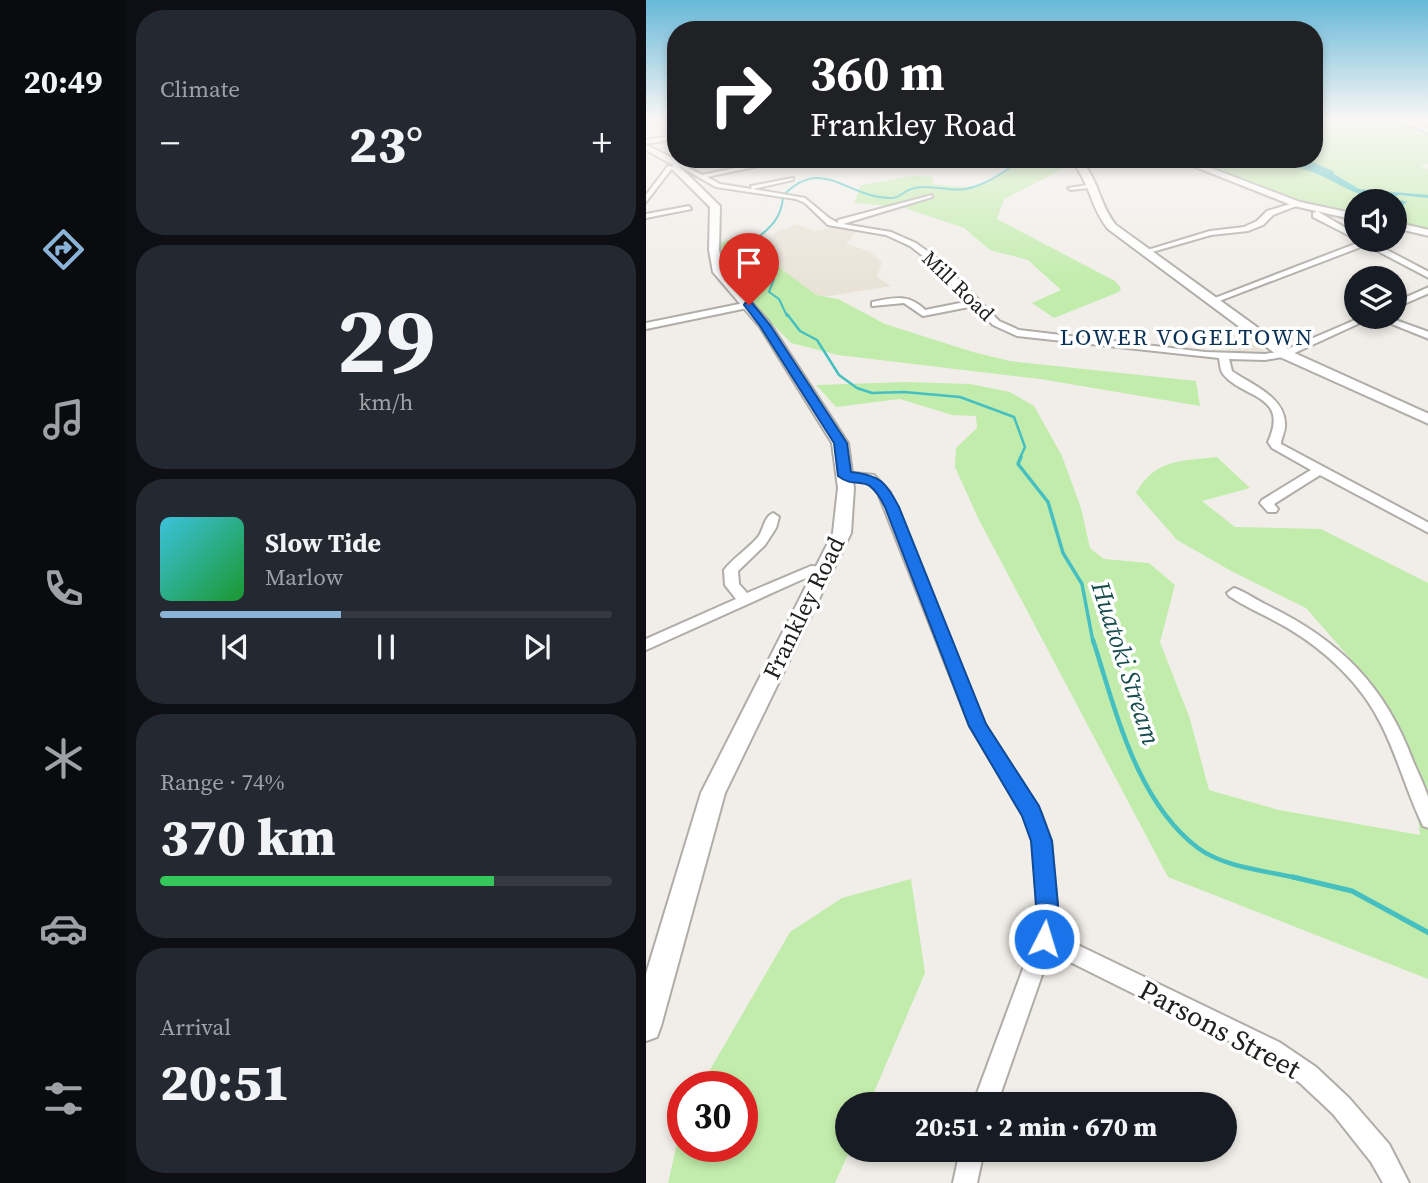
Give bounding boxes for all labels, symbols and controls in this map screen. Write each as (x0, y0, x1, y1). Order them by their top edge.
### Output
text: 360 m (810, 39, 945, 106)
icon: right (695, 49, 786, 140)
text: 20:49 (24, 60, 102, 104)
text: Climate (160, 73, 240, 105)
text: Frankley Road (810, 103, 1016, 147)
text: 23° (349, 108, 423, 179)
text: − (160, 117, 180, 169)
text: + (592, 117, 612, 169)
map controls (1344, 189, 1407, 329)
button: sound (1344, 189, 1407, 252)
icon: directions (39, 225, 88, 274)
pin (719, 233, 779, 305)
icon: arrive (730, 244, 768, 282)
street label: Mill Road (916, 244, 1001, 327)
button: layers (1344, 266, 1407, 329)
text: 29 (337, 278, 435, 402)
district label: LOWER VOGELTOWN (1060, 321, 1314, 353)
text: km/h (359, 386, 413, 418)
icon: music (39, 395, 88, 444)
text: Slow Tide (265, 525, 381, 561)
street label: Frankley Road (755, 531, 852, 684)
text: Marlow (265, 561, 343, 593)
icon: phone (39, 564, 88, 613)
water label: Huatoki Stream (1082, 576, 1169, 749)
icon: previous (216, 628, 254, 666)
icon: pause (367, 628, 405, 666)
icon: next (518, 628, 556, 666)
icon: climate (39, 734, 88, 783)
text: Range · 74% (160, 766, 285, 798)
text: 370 km (160, 801, 336, 872)
position arrow (1007, 902, 1081, 976)
icon: car (39, 904, 88, 953)
street label: Parsons Street (1133, 971, 1308, 1088)
text: Arrival (160, 1011, 231, 1043)
text: 20:51 (160, 1046, 290, 1117)
speed limit sign: 30 (667, 1071, 758, 1162)
icon: filters (39, 1074, 88, 1123)
text: 20:51 · 2 min · 670 m (915, 1109, 1157, 1145)

